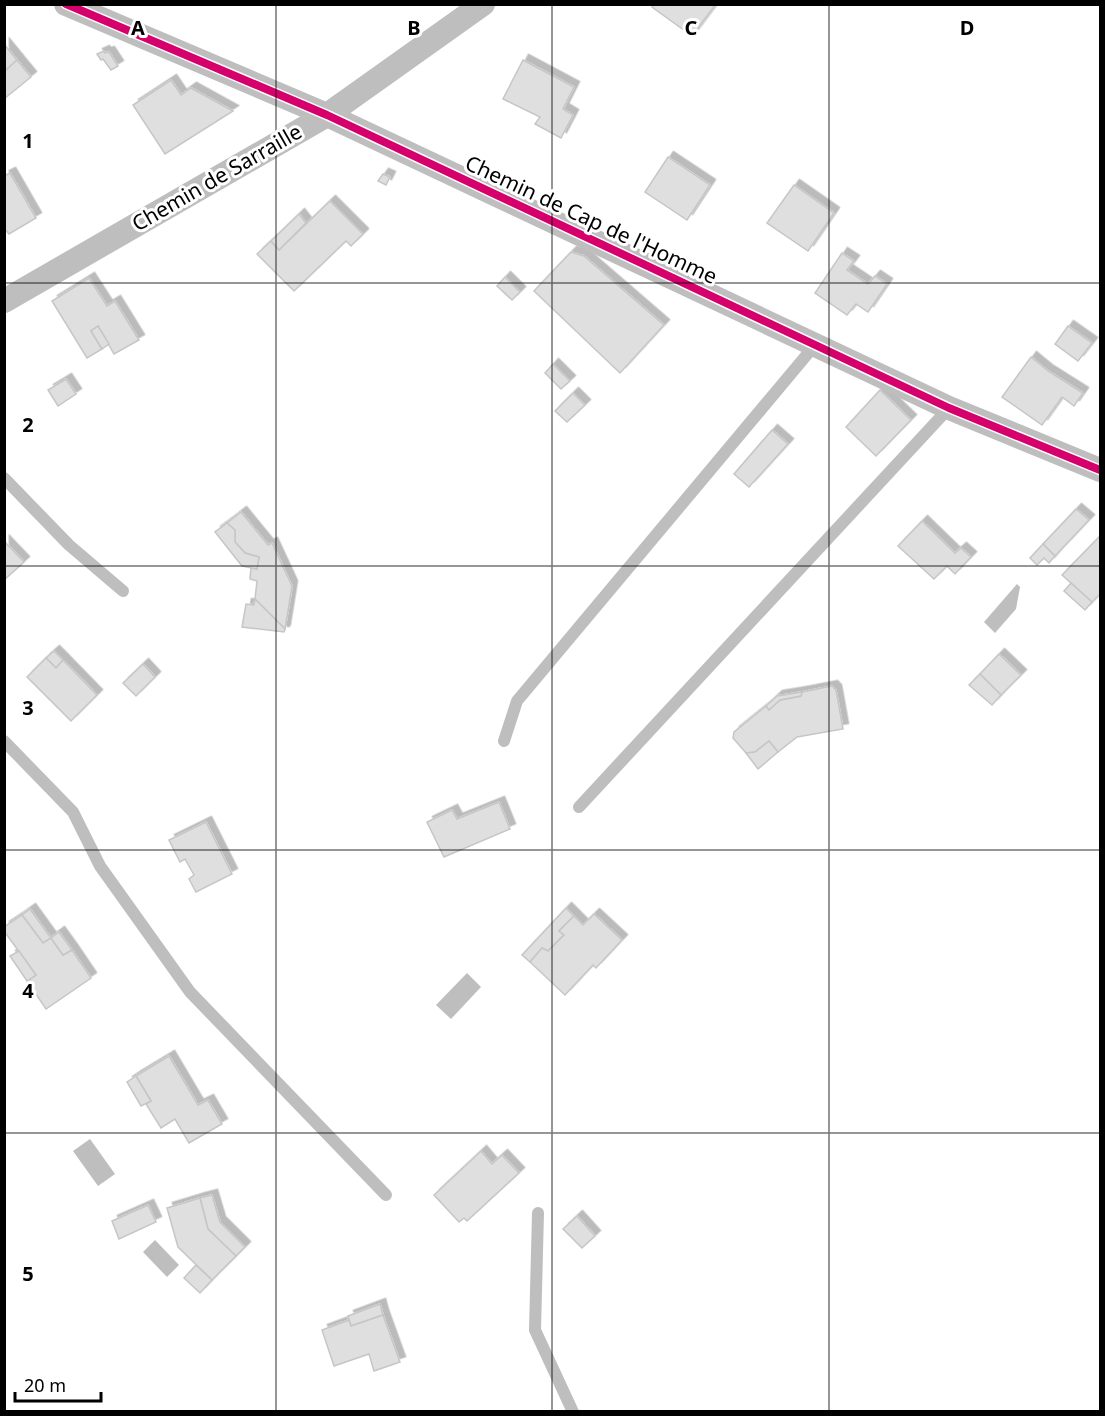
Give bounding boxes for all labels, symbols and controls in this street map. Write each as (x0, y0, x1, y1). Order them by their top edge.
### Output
text: A (131, 14, 145, 41)
text: B (407, 14, 421, 41)
text: C (685, 14, 698, 41)
text: D (960, 14, 974, 41)
street label: Chemin de Sarraille (126, 117, 307, 237)
text: 1 (22, 127, 34, 154)
street label: Chemin de Cap de l'Homme (461, 148, 722, 290)
text: 2 (22, 411, 34, 438)
text: 3 (22, 694, 34, 721)
text: 4 (22, 977, 34, 1004)
text: 5 (22, 1260, 34, 1287)
scale bar (15, 1365, 100, 1403)
text: 20 m (24, 1373, 66, 1397)

